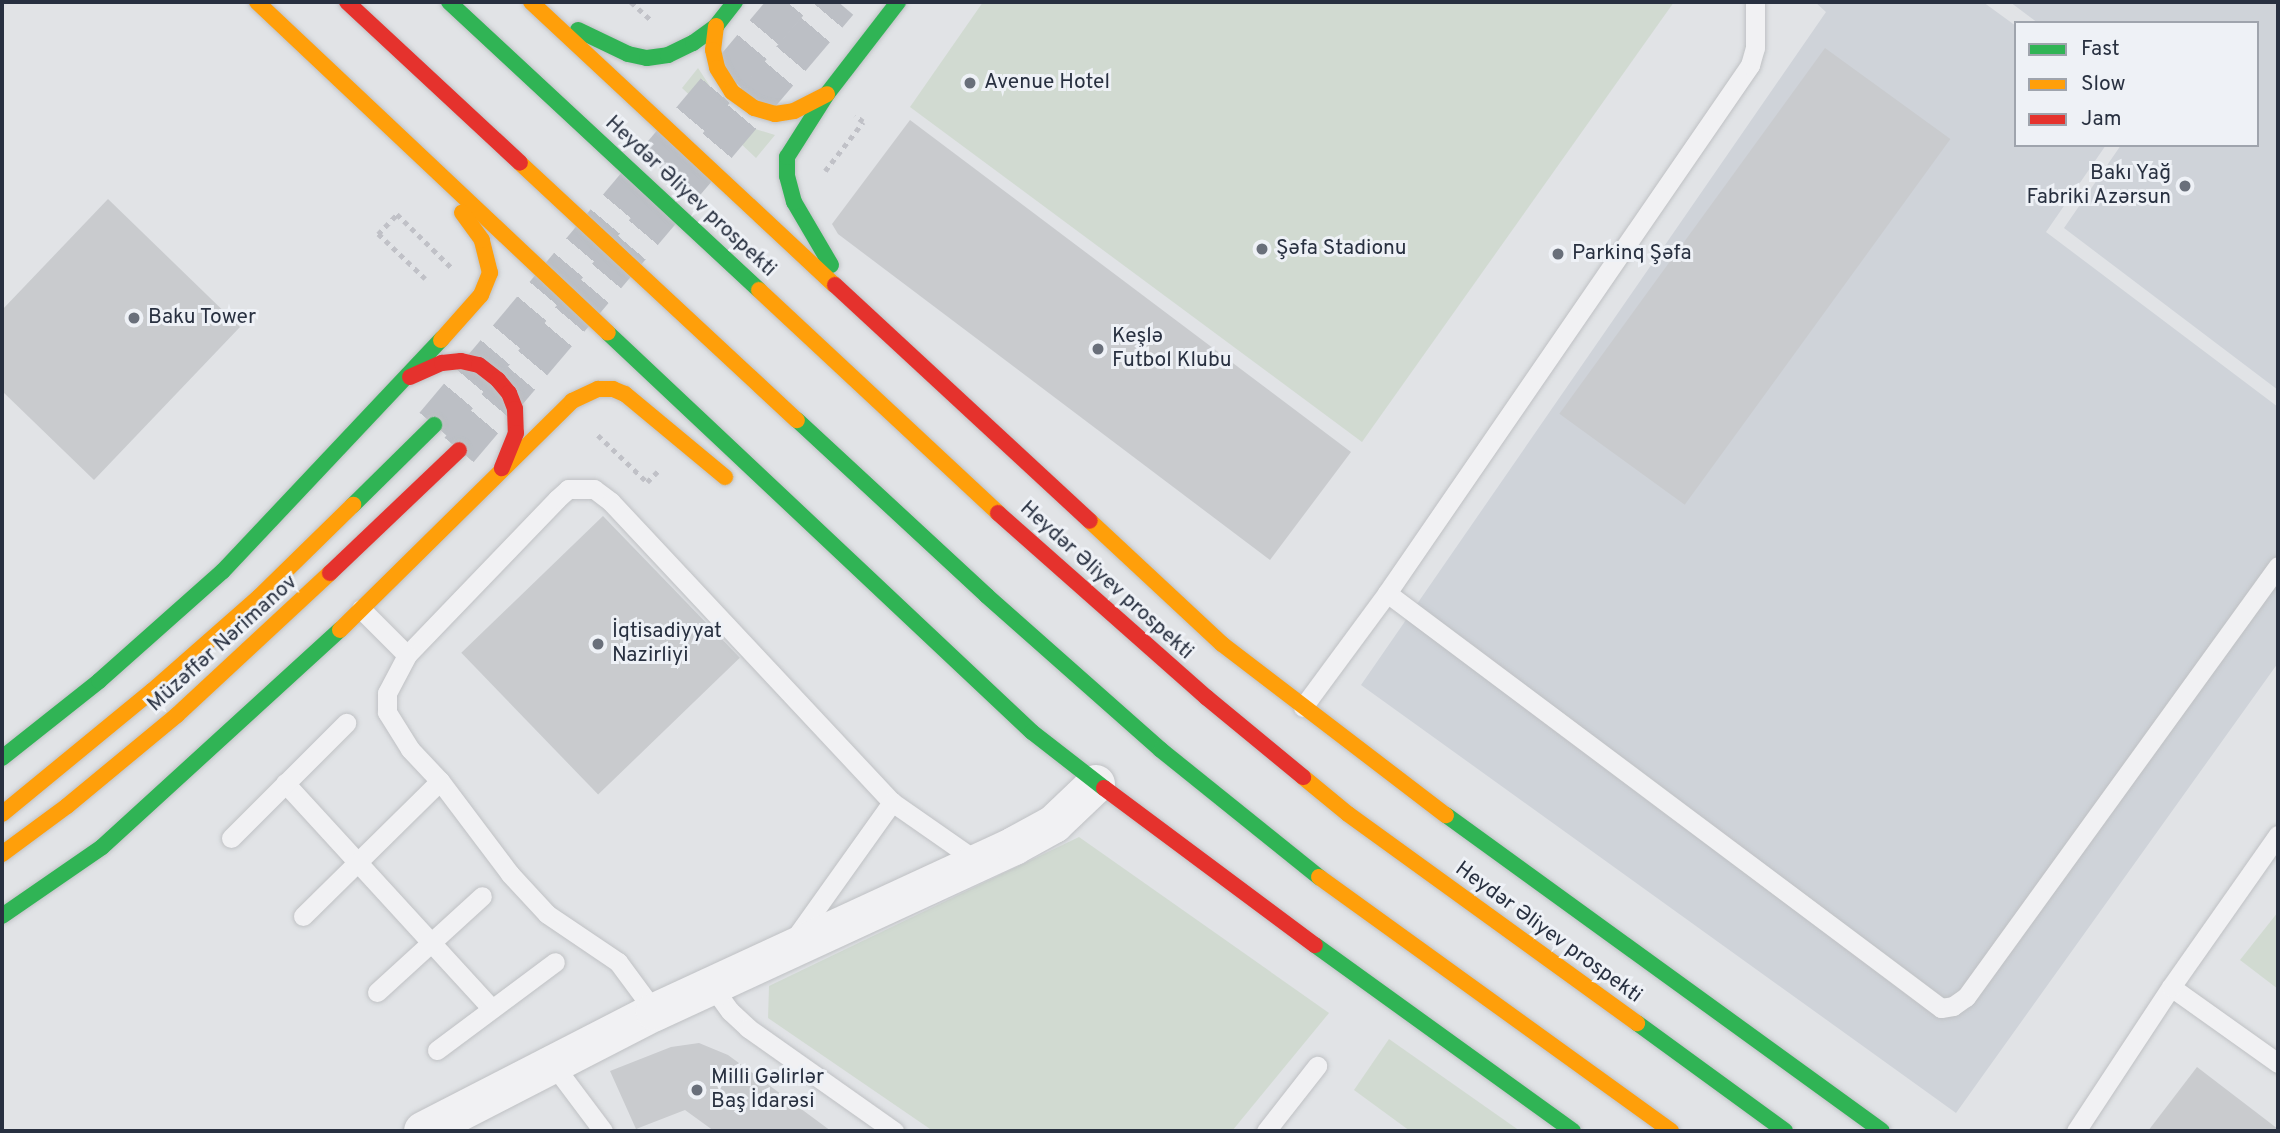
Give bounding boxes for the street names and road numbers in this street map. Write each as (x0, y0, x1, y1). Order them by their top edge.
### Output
street label: Heydər Əliyev prospekti (599, 111, 781, 283)
street label: Heydər Əliyev prospekti (1014, 496, 1198, 666)
street label: Müzəffər Nərimanov (143, 570, 303, 718)
street label: Heydər Əliyev prospekti (1450, 857, 1646, 1009)

